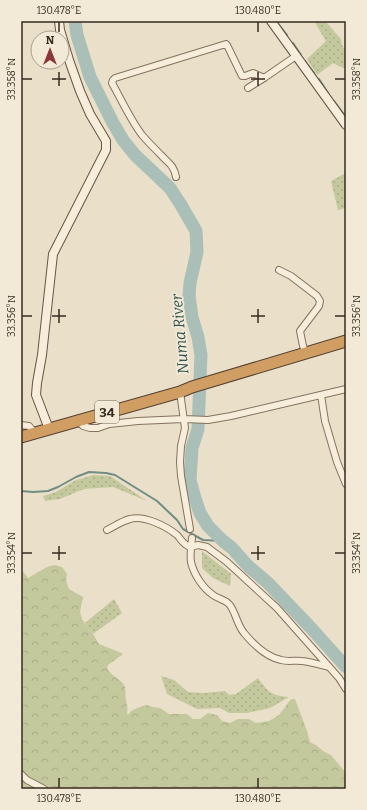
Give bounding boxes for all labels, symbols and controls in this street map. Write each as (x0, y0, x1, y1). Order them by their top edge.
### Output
text: 130.478°E (37, 5, 81, 17)
text: 130.480°E (235, 5, 281, 17)
north arrow (30, 30, 70, 70)
text: N (46, 34, 55, 47)
text: 33.358°N (6, 58, 18, 100)
text: 33.358°N (351, 58, 363, 100)
water label: Numa River (167, 292, 192, 375)
text: 33.356°N (6, 295, 18, 337)
text: 33.356°N (351, 295, 363, 337)
road number: 34 (95, 401, 119, 423)
text: 33.354°N (6, 532, 18, 574)
text: 33.354°N (351, 532, 363, 574)
text: 130.478°E (37, 793, 81, 805)
text: 130.480°E (235, 793, 281, 805)

